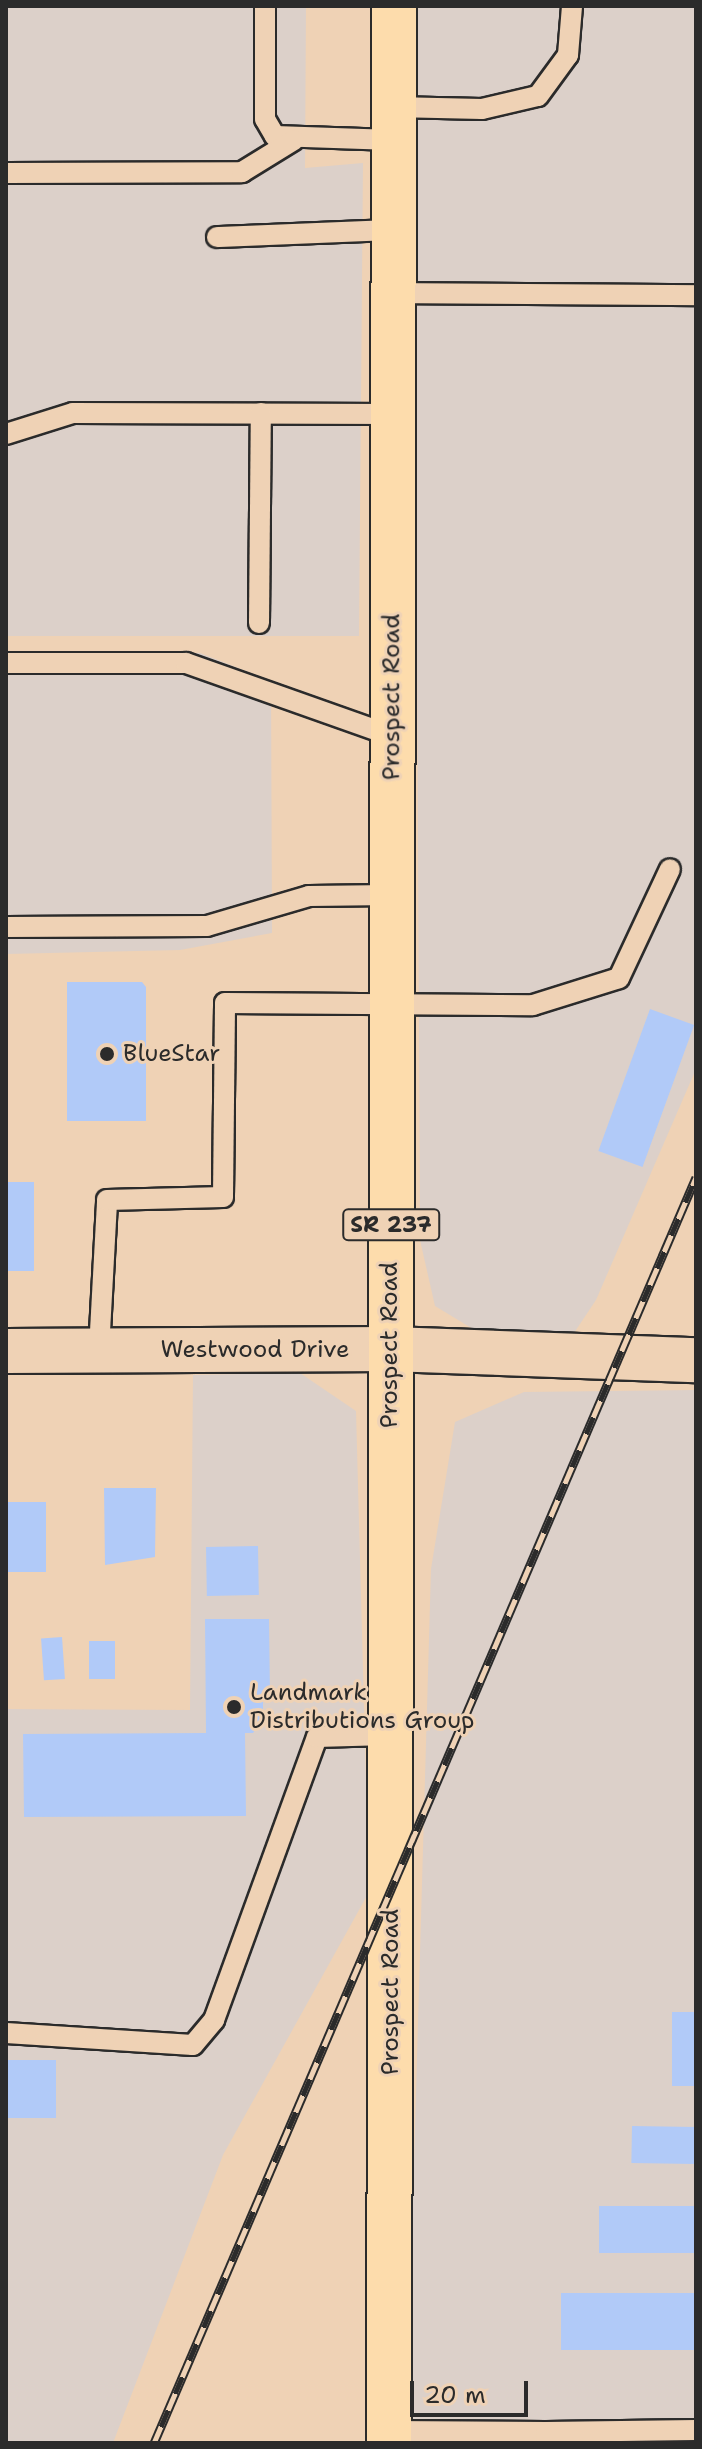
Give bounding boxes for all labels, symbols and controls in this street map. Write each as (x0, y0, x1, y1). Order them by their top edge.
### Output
street label: Prospect Road (378, 614, 406, 780)
place label: BlueStar (123, 1040, 220, 1068)
marker: BlueStar (98, 1045, 116, 1063)
road number: SR 237 (341, 1207, 441, 1243)
street label: Prospect Road (376, 1262, 404, 1428)
street label: Westwood Drive (160, 1336, 350, 1364)
place label: Landmark Distributions Group (250, 1679, 475, 1735)
marker: Landmark Distributions Group (225, 1698, 243, 1716)
street label: Prospect Road (377, 1909, 405, 2075)
scale bar (414, 2365, 532, 2415)
text: 20 m (424, 2379, 486, 2411)

